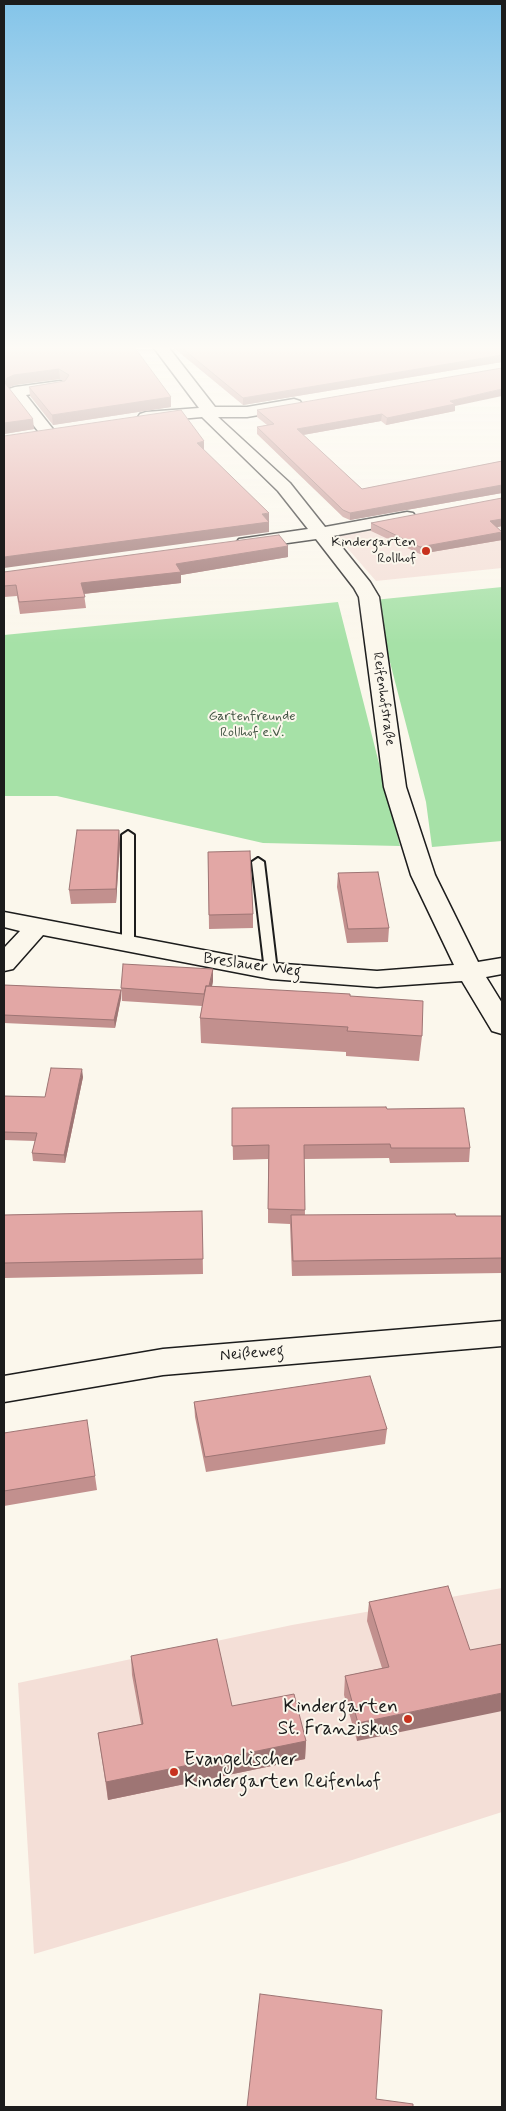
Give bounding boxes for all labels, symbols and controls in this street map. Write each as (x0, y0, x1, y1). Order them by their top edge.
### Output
place label: Kindergarten Rollhof (331, 535, 416, 568)
marker: Kindergarten Rollhof (420, 545, 432, 557)
street label: Reifenhofstraße (368, 651, 398, 747)
park label: Gartenfreunde Rollhof e.V. (208, 709, 296, 742)
street label: Breslauer Weg (202, 950, 302, 982)
street label: Neißeweg (219, 1342, 285, 1366)
place label: Kindergarten St. Franziskus (278, 1697, 398, 1741)
marker: Kindergarten St. Franziskus (402, 1713, 414, 1725)
place label: Evangelischer Kindergarten Reifenhof (184, 1750, 381, 1794)
marker: Evangelischer Kindergarten Reifenhof (168, 1766, 180, 1778)

